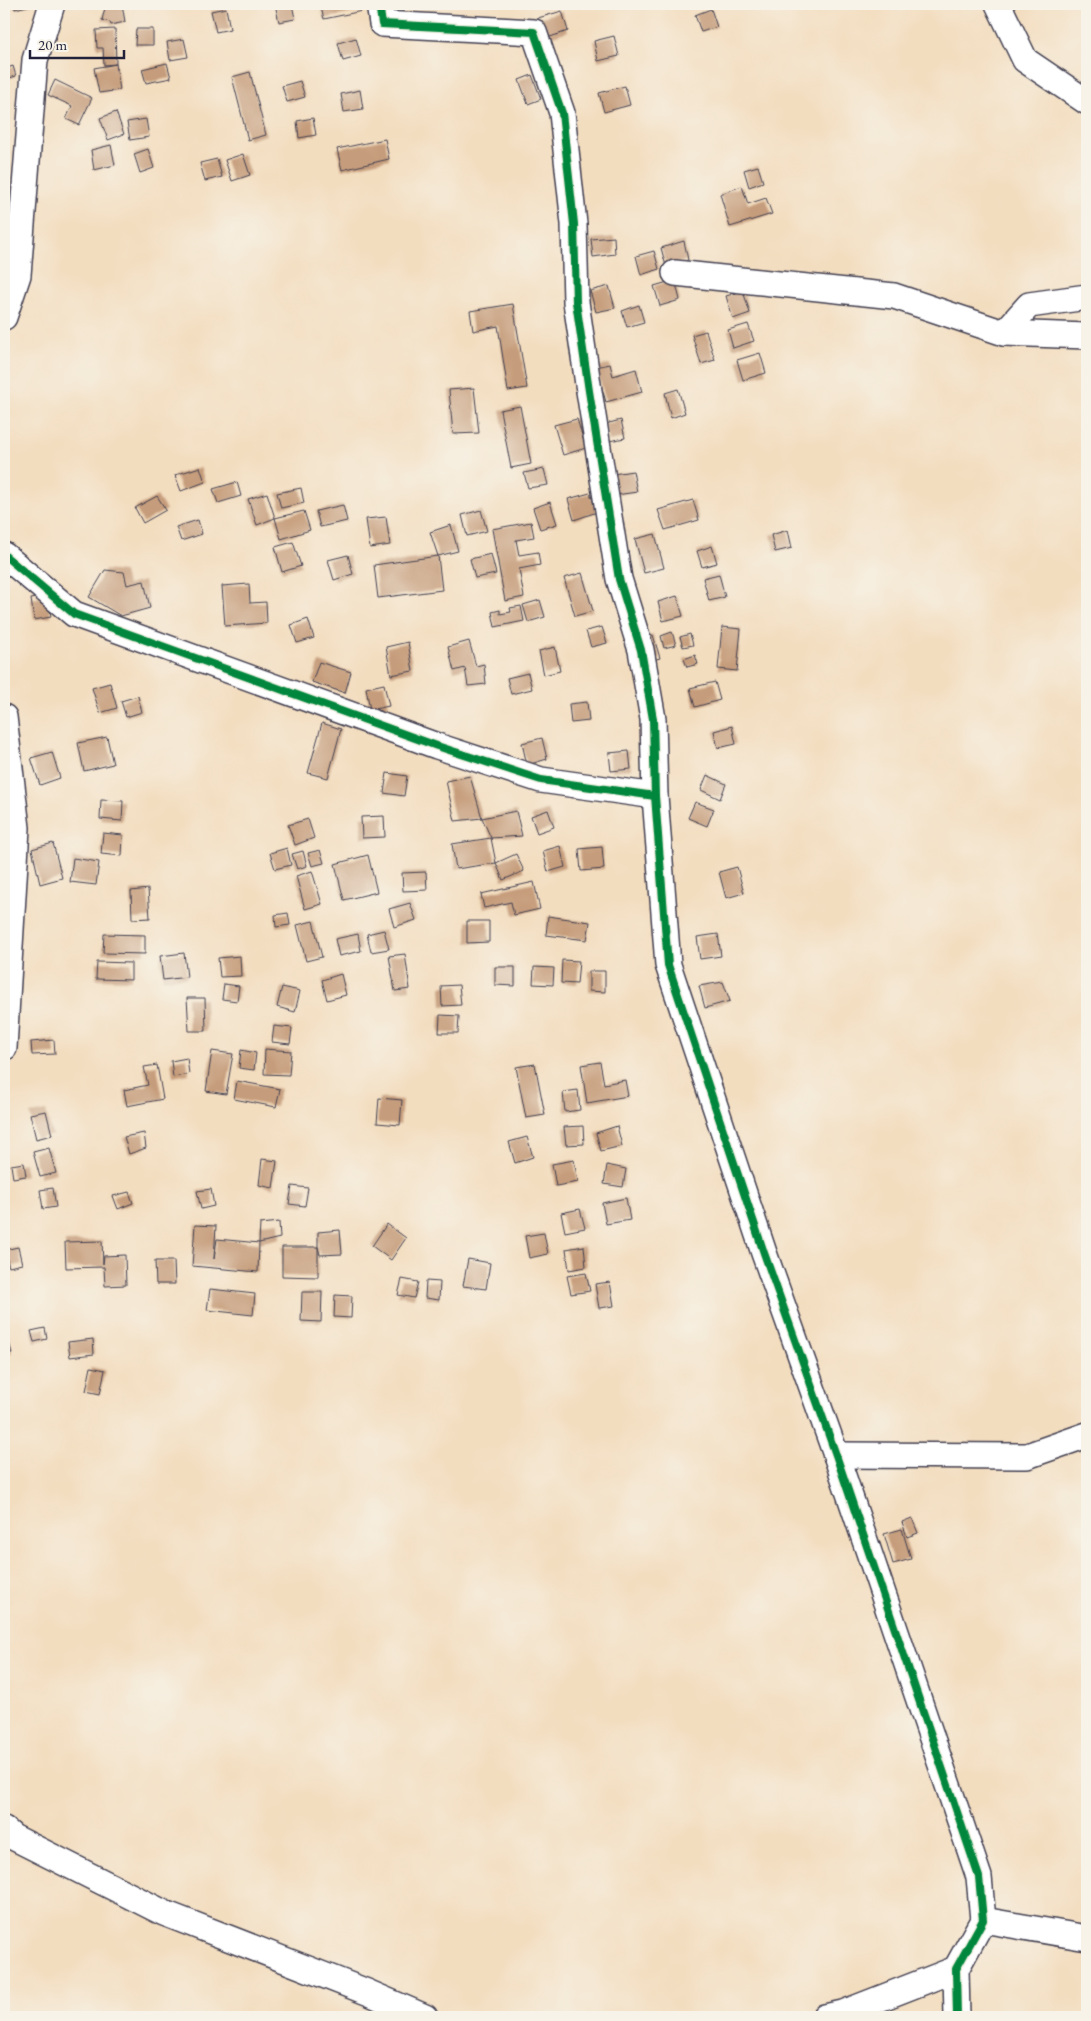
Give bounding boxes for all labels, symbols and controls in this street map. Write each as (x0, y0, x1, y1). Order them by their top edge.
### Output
scale bar (30, 28, 124, 60)
text: 20 m (38, 35, 67, 54)

